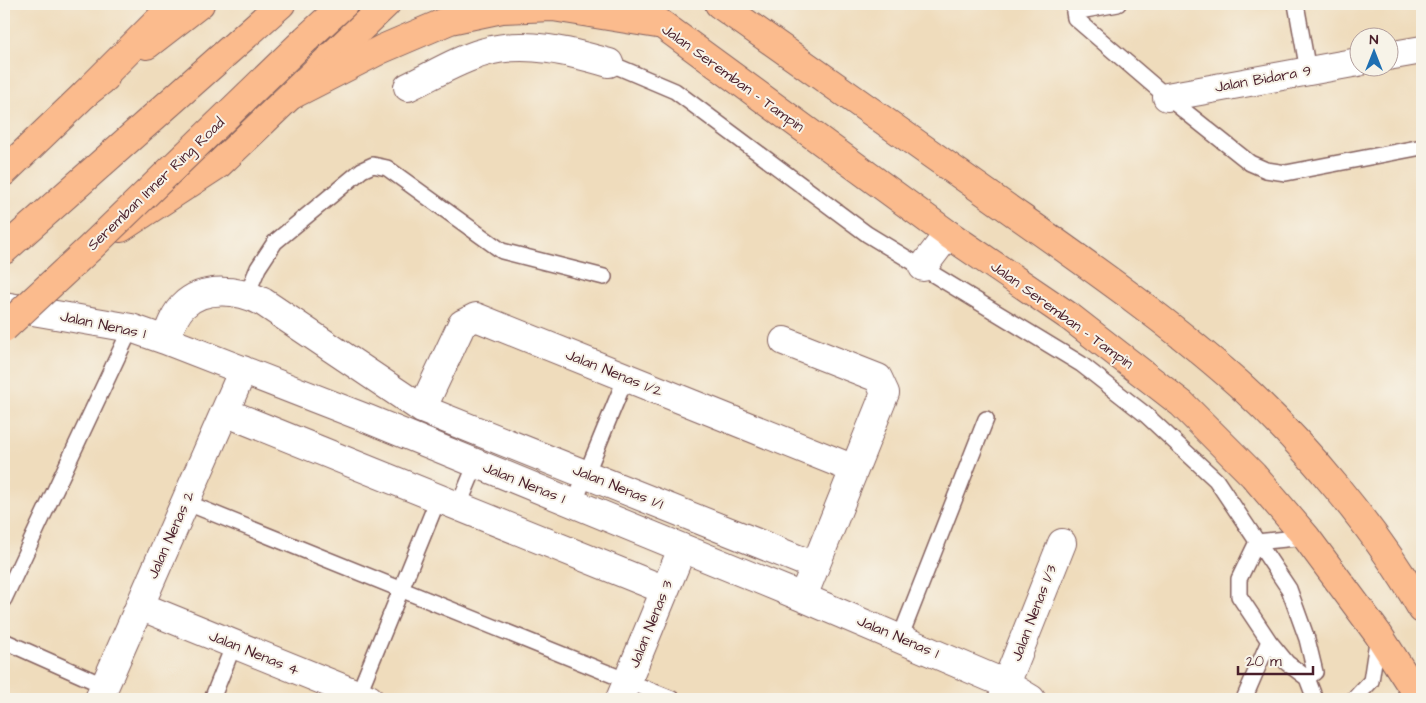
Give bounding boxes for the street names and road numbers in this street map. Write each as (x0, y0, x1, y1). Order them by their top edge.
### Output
street label: Jalan Seremban - Tampin (657, 19, 809, 137)
street label: Jalan Bidara 9 (1213, 60, 1313, 98)
street label: Seremban Inner Ring Road (83, 112, 230, 256)
street label: Jalan Seremban - Tampin (986, 256, 1138, 374)
street label: Jalan Nenas 1 (58, 306, 148, 344)
street label: Jalan Nenas 1/2 (563, 344, 666, 402)
street label: Jalan Nenas 1 (480, 457, 568, 509)
street label: Jalan Nenas 1/1 (570, 459, 666, 515)
street label: Jalan Nenas 2 (142, 487, 200, 582)
street label: Jalan Nenas 1/3 (1006, 561, 1062, 664)
street label: Jalan Nenas 3 (624, 577, 678, 671)
street label: Jalan Nenas 1 (854, 610, 942, 664)
street label: Jalan Nenas 4 (206, 625, 302, 681)

